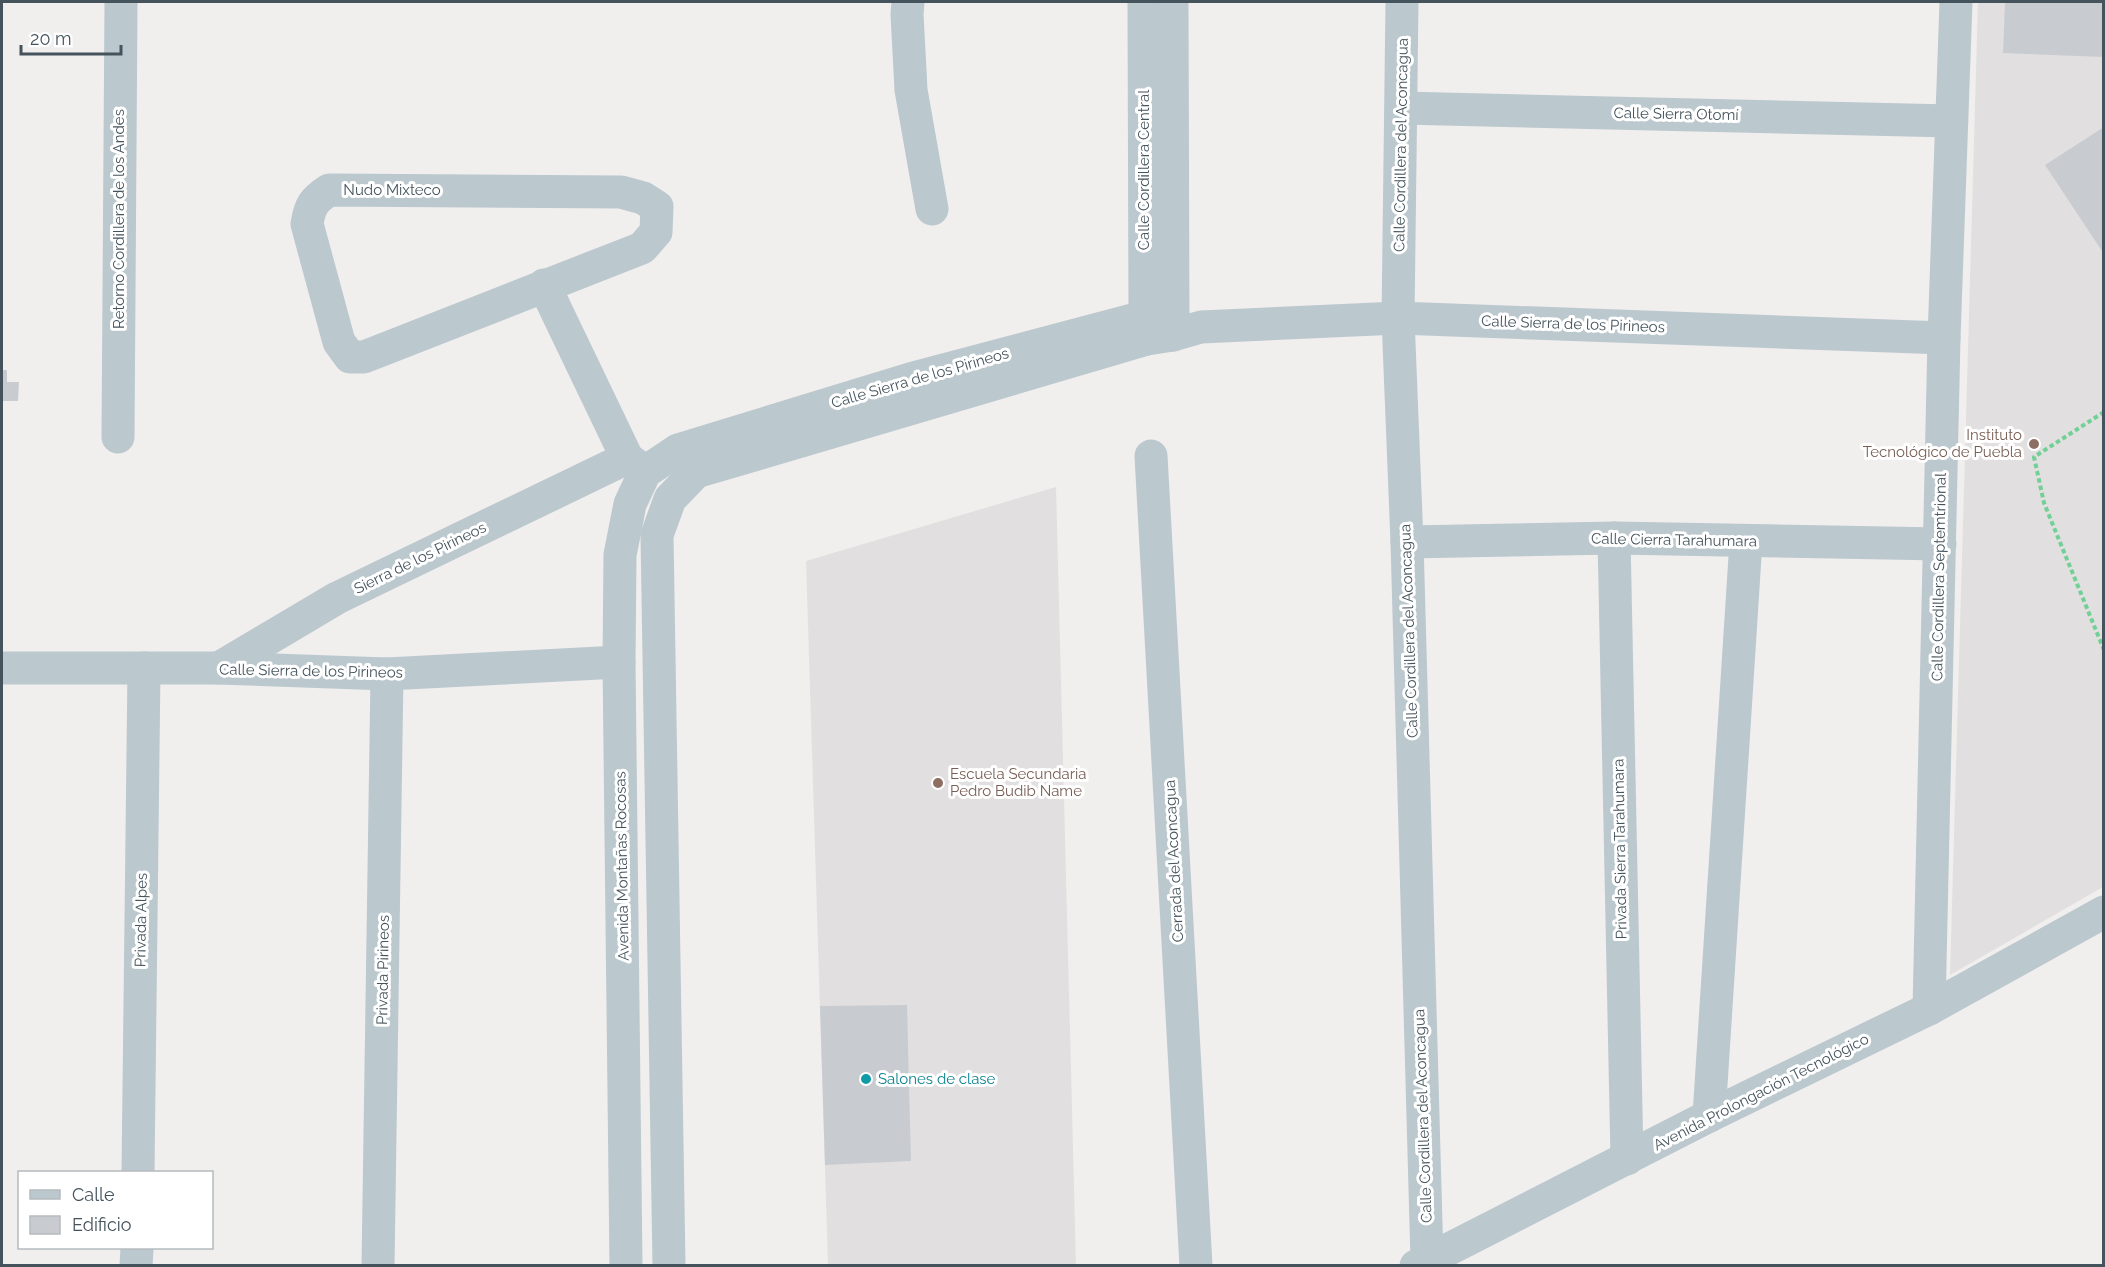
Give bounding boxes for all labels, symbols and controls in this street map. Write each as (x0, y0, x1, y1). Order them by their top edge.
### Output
scale bar (21, 18, 122, 56)
text: 20 m (30, 28, 72, 49)
street label: Calle Cordillera del Aconcagua (1390, 38, 1412, 252)
street label: Calle Cordillera Central (1135, 89, 1153, 250)
street label: Calle Sierra Otomí (1613, 104, 1739, 124)
street label: Retorno Cordillera de los Andes (110, 109, 128, 329)
street label: Nudo Mixteco (343, 181, 441, 199)
street label: Calle Sierra de los Pirineos (1481, 312, 1665, 336)
street label: Calle Sierra de los Pirineos (829, 344, 1011, 412)
place label: Instituto Tecnológico de Puebla (1863, 426, 2022, 461)
marker: Instituto Tecnológico de Puebla (2027, 437, 2041, 451)
street label: Calle Cordillera Septemtrional (1928, 472, 1950, 681)
street label: Sierra de los Pirineos (351, 518, 489, 598)
street label: Calle Cordillera del Aconcagua (1396, 524, 1422, 738)
street label: Calle Cierra Tarahumara (1591, 530, 1757, 550)
street label: Calle Sierra de los Pirineos (219, 660, 403, 682)
street label: Privada Sierra Tarahumara (1609, 759, 1631, 939)
place label: Escuela Secundaria Pedro Budib Name (950, 765, 1086, 800)
street label: Avenida Montañas Rocosas (611, 771, 633, 961)
marker: Escuela Secundaria Pedro Budib Name (931, 776, 945, 790)
street label: Cerrada del Aconcagua (1161, 779, 1187, 943)
street label: Privada Alpes (131, 873, 151, 967)
street label: Privada Pirineos (373, 915, 393, 1025)
street label: Calle Cordillera del Aconcagua (1410, 1009, 1436, 1223)
street label: Avenida Prolongación Tecnológico (1650, 1030, 1872, 1154)
place label: Salones de clase (878, 1070, 996, 1088)
marker: Salones de clase (859, 1072, 873, 1086)
legend (18, 1171, 213, 1249)
text: Calle (72, 1184, 115, 1205)
text: Edificio (72, 1214, 132, 1235)

